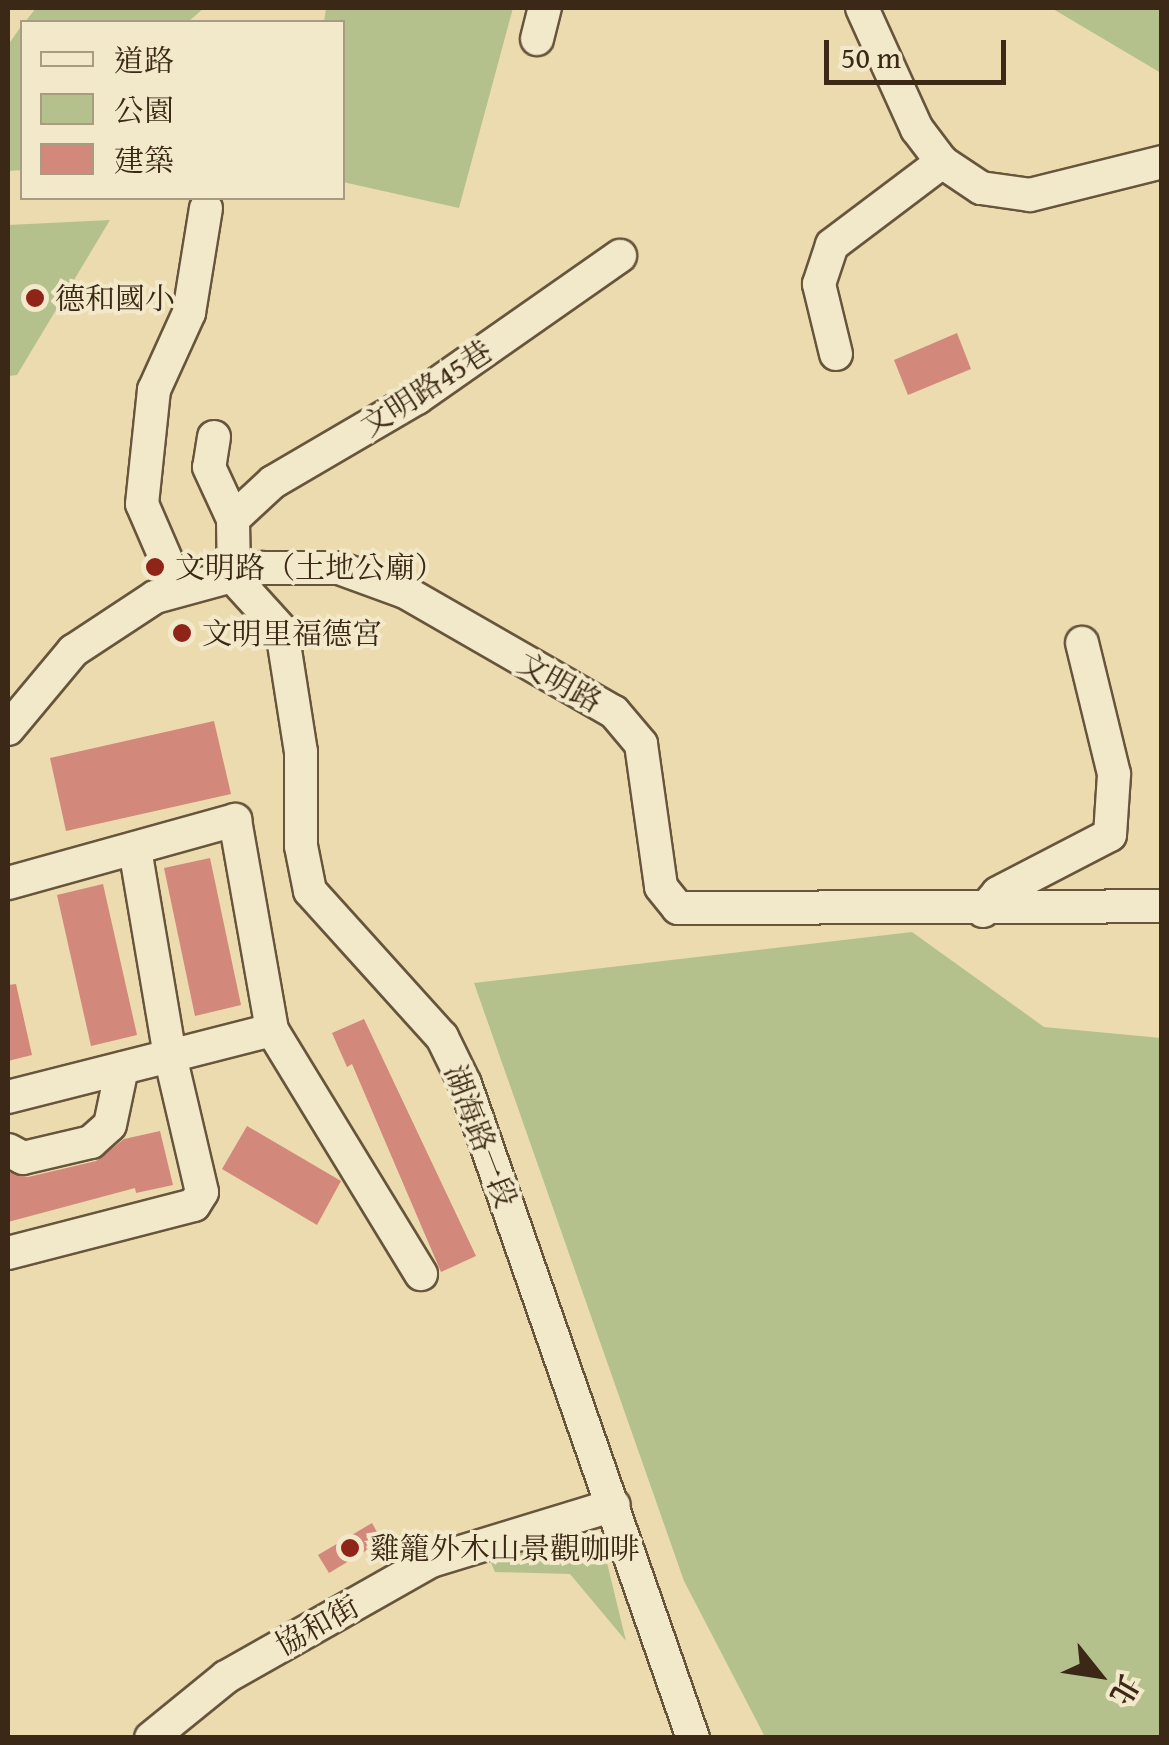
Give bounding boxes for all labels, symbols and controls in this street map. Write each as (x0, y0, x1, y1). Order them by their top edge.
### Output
legend (20, 20, 345, 200)
scale bar (829, 20, 1012, 82)
text: 50 m (841, 35, 901, 79)
text: 道路 (114, 38, 174, 82)
text: 公園 (114, 88, 174, 132)
text: 建築 (114, 138, 174, 182)
place label: 德和國小 (55, 280, 175, 316)
marker: 德和國小 (24, 287, 46, 309)
street label: 文明路45巷 (354, 332, 498, 444)
place label: 文明路（土地公廟） (175, 549, 445, 585)
marker: 文明路（土地公廟） (144, 556, 166, 578)
place label: 文明里福德宮 (202, 615, 382, 651)
marker: 文明里福德宮 (171, 622, 193, 644)
street label: 文明路 (512, 644, 608, 720)
street label: 湖海路一段 (437, 1060, 525, 1212)
place label: 雞籠外木山景觀咖啡 (370, 1530, 640, 1566)
marker: 雞籠外木山景觀咖啡 (339, 1537, 361, 1559)
street label: 協和街 (269, 1587, 365, 1663)
north arrow (1049, 1625, 1149, 1725)
text: 北 (1101, 1668, 1150, 1713)

